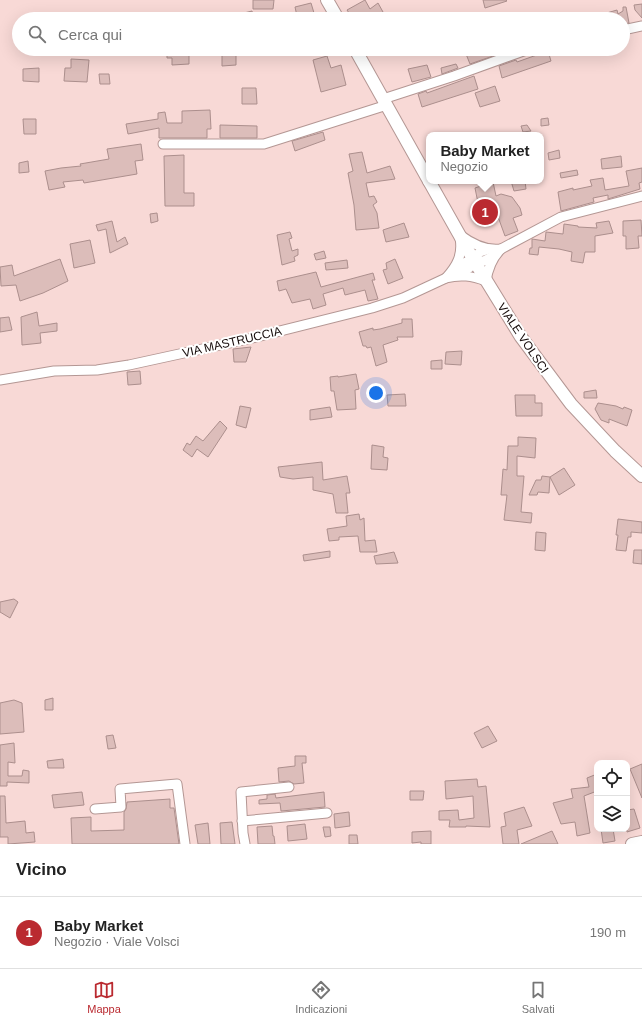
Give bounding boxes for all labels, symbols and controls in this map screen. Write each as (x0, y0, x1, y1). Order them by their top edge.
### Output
search box (12, 12, 630, 56)
icon: search (26, 23, 48, 45)
text: Cerca qui (58, 26, 122, 43)
popup (426, 132, 544, 184)
text: Baby Market (440, 142, 530, 159)
text: Negozio (440, 159, 488, 174)
pin: 1 (472, 197, 498, 227)
street label: VIALE VOLSCI (494, 300, 552, 376)
street label: VIA MASTRUCCIA (181, 324, 283, 360)
your location (366, 383, 386, 403)
map controls (594, 760, 630, 832)
button: locate (594, 760, 630, 796)
button: layers (594, 796, 630, 832)
text: Vicino (16, 860, 67, 879)
text: Baby Market (54, 917, 143, 934)
text: 1 (25, 925, 33, 940)
text: 190 m (590, 925, 626, 940)
text: Negozio · Viale Volsci (54, 934, 180, 949)
tab: Mappa (87, 979, 121, 1015)
tab: Indicazioni (295, 979, 347, 1015)
tab: Salvati (522, 979, 555, 1015)

